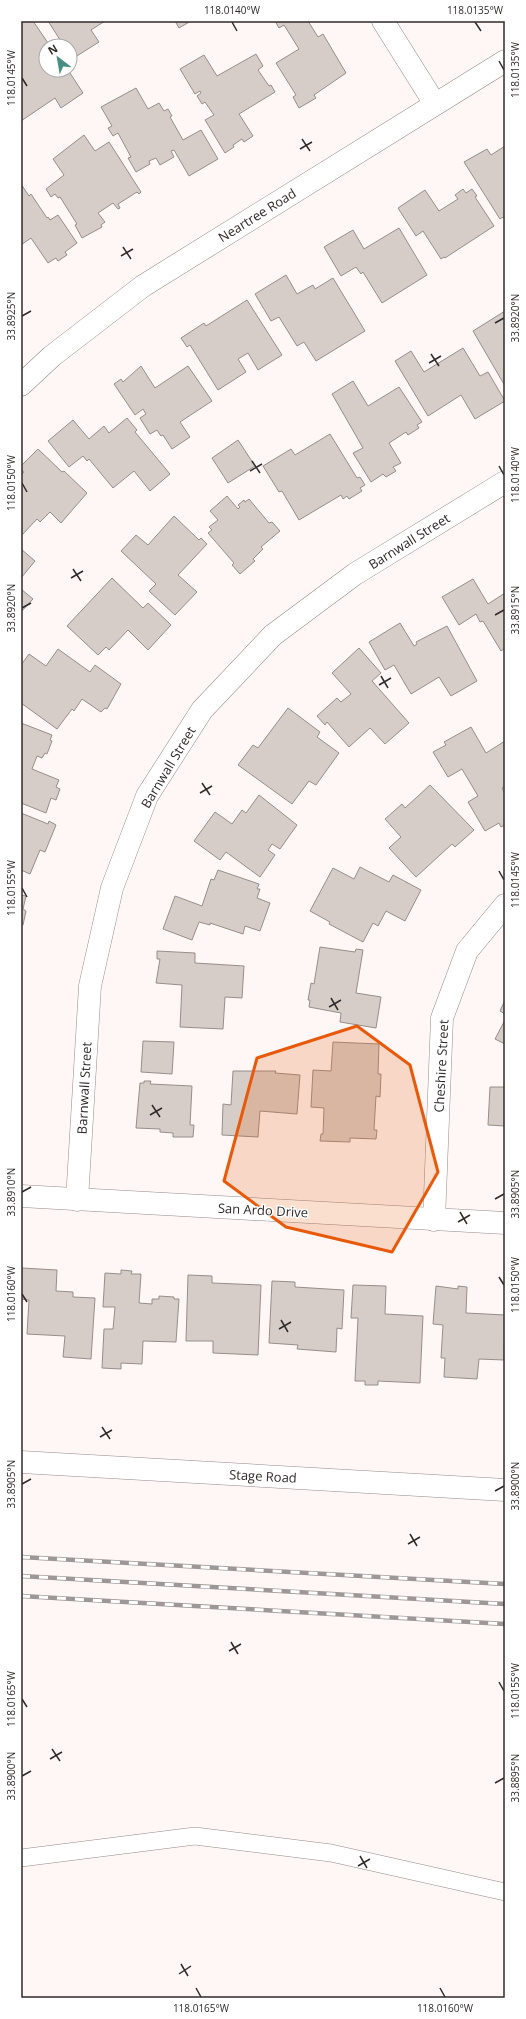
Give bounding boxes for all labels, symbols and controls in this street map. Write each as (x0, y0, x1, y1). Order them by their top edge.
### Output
text: 118.0140°W (204, 3, 261, 17)
text: 118.0135°W (447, 3, 504, 17)
north arrow (38, 38, 78, 78)
text: N (45, 40, 60, 58)
text: 118.0135°W (508, 41, 522, 98)
text: 118.0145°W (4, 49, 18, 106)
street label: Neartree Road (215, 184, 299, 246)
text: 33.8925°N (4, 292, 18, 340)
text: 33.8920°N (508, 294, 522, 342)
text: 118.0140°W (508, 446, 522, 503)
text: 118.0150°W (4, 454, 18, 511)
street label: Barnwall Street (365, 509, 453, 573)
text: 33.8920°N (4, 584, 18, 632)
text: 33.8915°N (508, 586, 522, 634)
street label: Barnwall Street (136, 722, 200, 811)
text: 118.0145°W (508, 851, 522, 908)
text: 118.0155°W (4, 859, 18, 916)
street label: Cheshire Street (430, 1019, 452, 1113)
street label: Barnwall Street (73, 1041, 95, 1135)
text: 33.8910°N (4, 1168, 18, 1216)
text: 33.8905°N (508, 1170, 522, 1218)
street label: San Ardo Drive (217, 1199, 309, 1221)
text: 118.0150°W (508, 1256, 522, 1313)
text: 118.0160°W (4, 1265, 18, 1322)
text: 33.8905°N (4, 1460, 18, 1508)
text: 33.8900°N (508, 1462, 522, 1510)
street label: Stage Road (229, 1465, 297, 1487)
text: 118.0155°W (508, 1662, 522, 1719)
text: 118.0165°W (4, 1670, 18, 1727)
text: 33.8900°N (4, 1752, 18, 1800)
text: 33.8895°N (508, 1754, 522, 1802)
text: 118.0165°W (173, 2001, 230, 2015)
text: 118.0160°W (417, 2001, 474, 2015)

